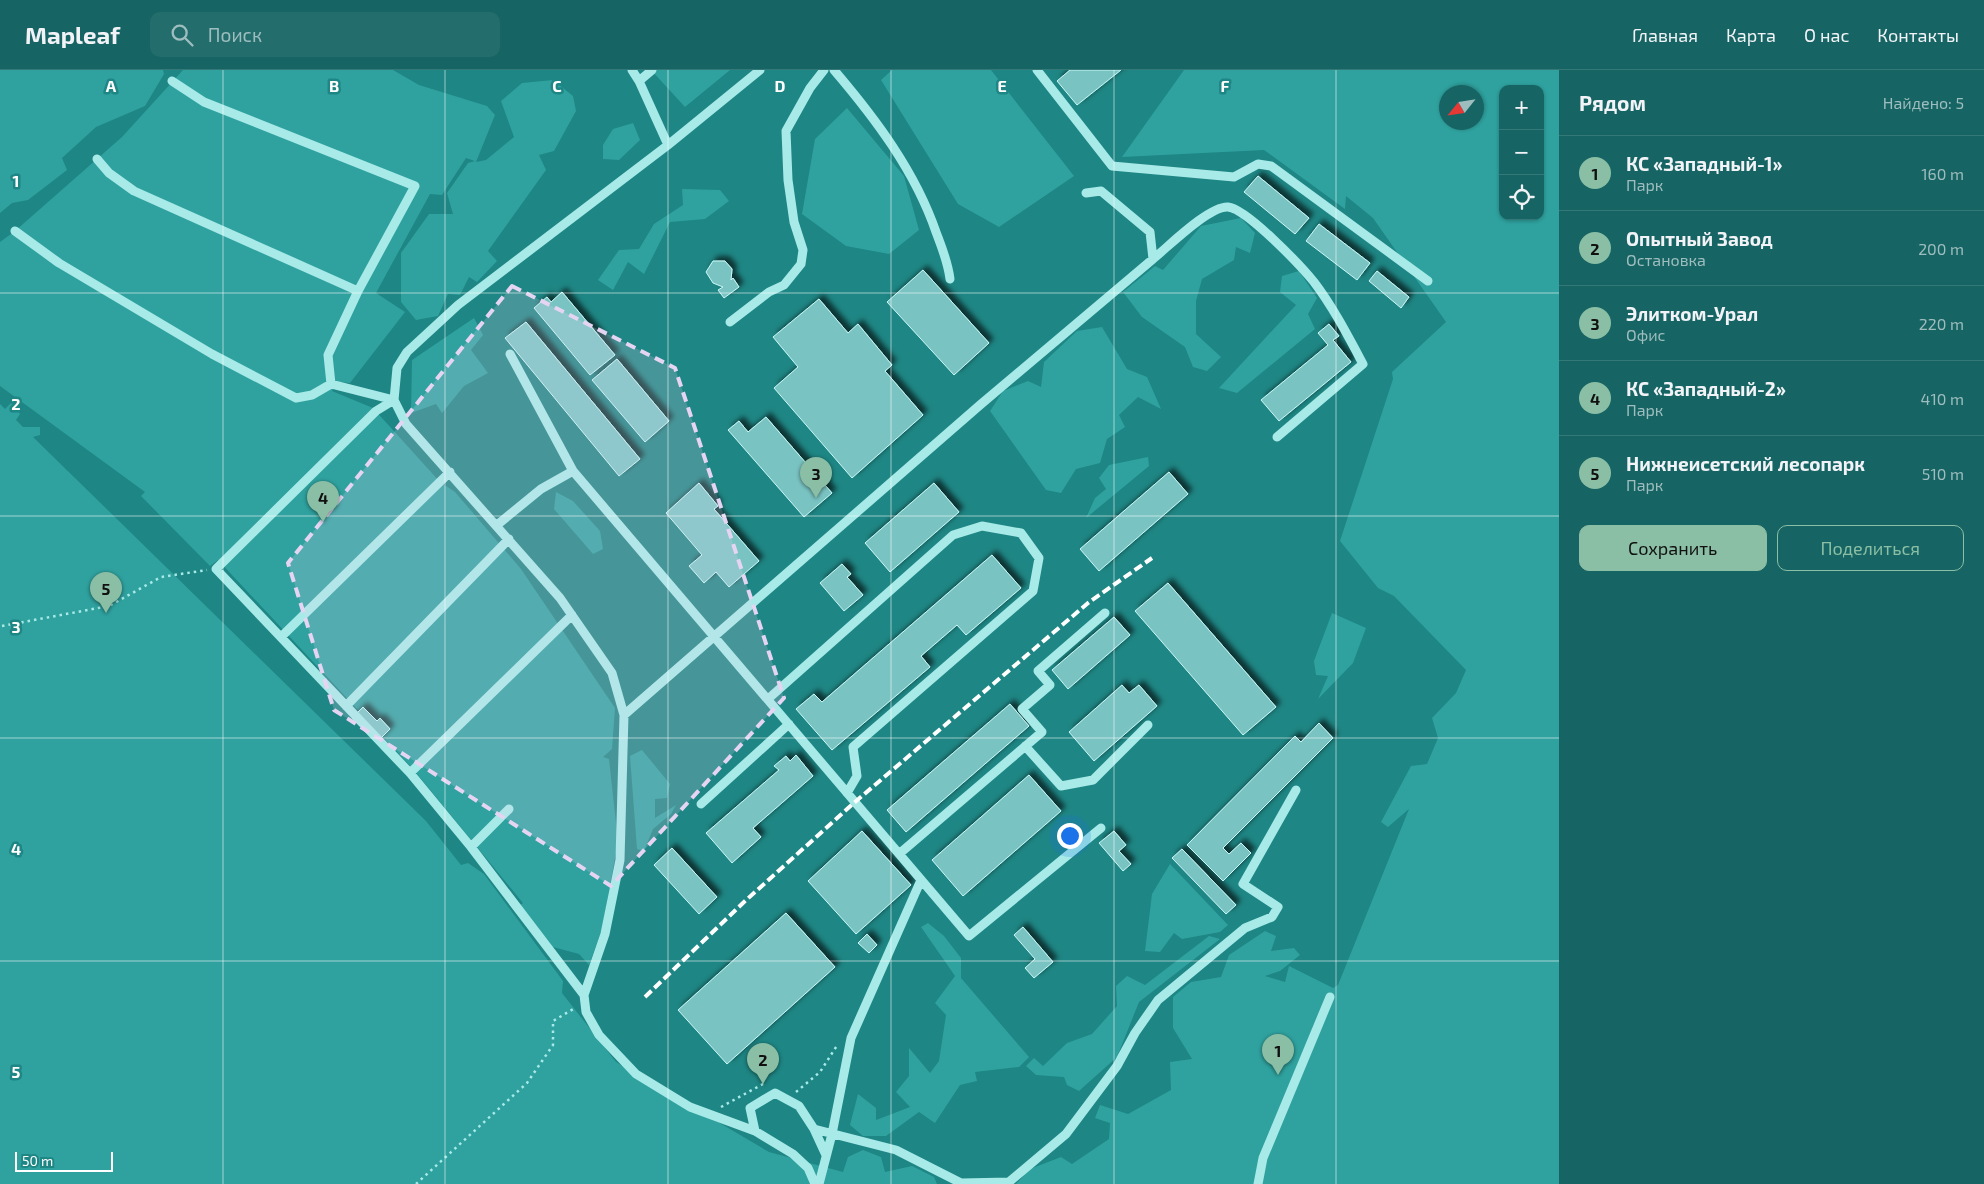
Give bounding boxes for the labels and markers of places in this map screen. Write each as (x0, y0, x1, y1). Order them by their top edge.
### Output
pin: 3 (800, 457, 832, 498)
pin: 4 (307, 481, 339, 522)
pin: 5 (90, 572, 122, 613)
pin: 1 (1262, 1034, 1294, 1075)
pin: 2 (747, 1043, 779, 1084)

